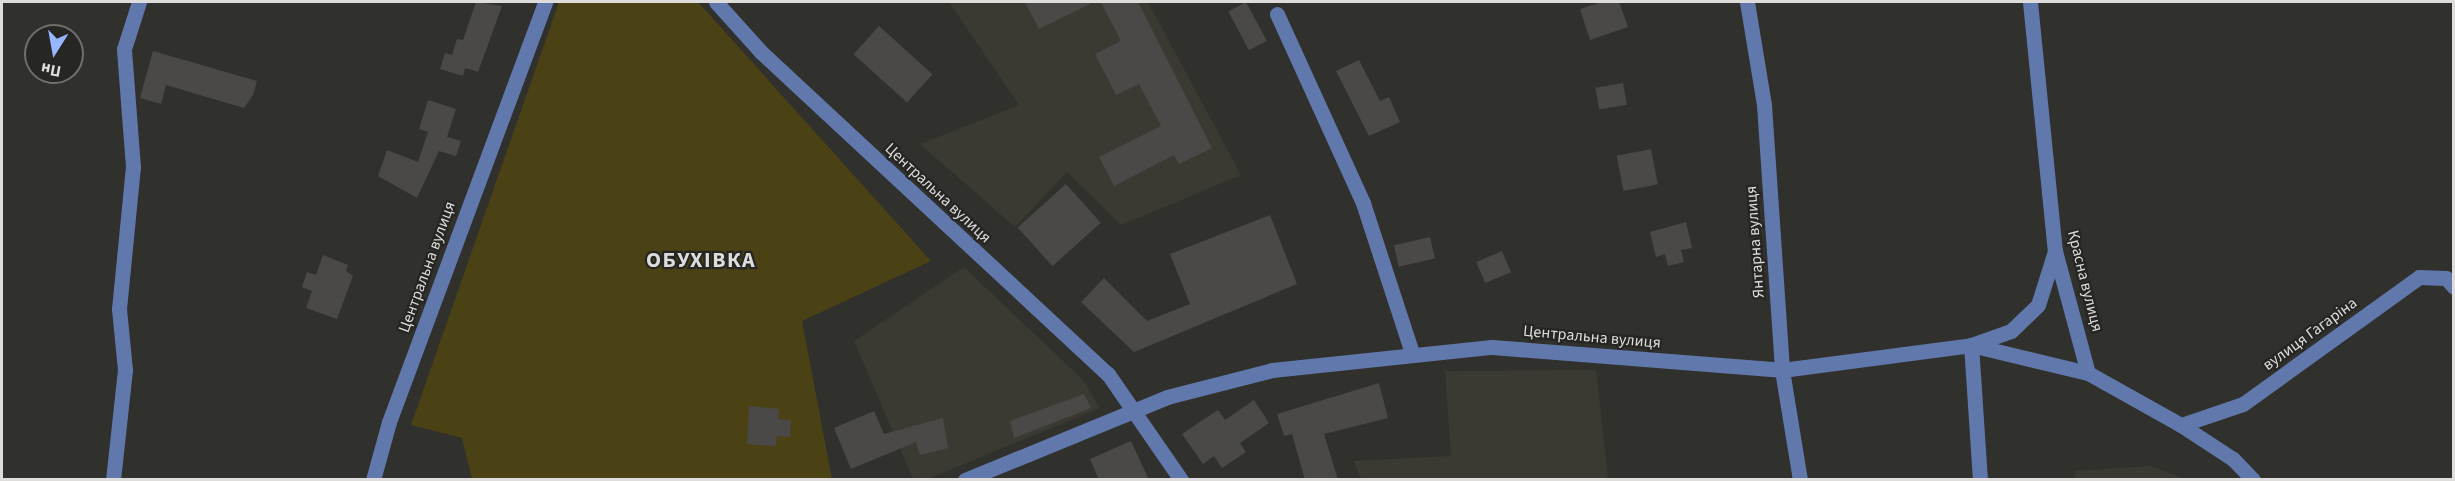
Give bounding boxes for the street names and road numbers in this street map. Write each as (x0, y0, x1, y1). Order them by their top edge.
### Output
street label: Центральна вулиця (881, 139, 995, 247)
street label: Янтарна вулиця (1741, 185, 1769, 299)
street label: Центральна вулиця (394, 199, 460, 335)
street label: Красна вулиця (2063, 228, 2107, 334)
street label: вулиця Гагаріна (2259, 293, 2361, 375)
street label: Центральна вулиця (1522, 321, 1662, 353)

